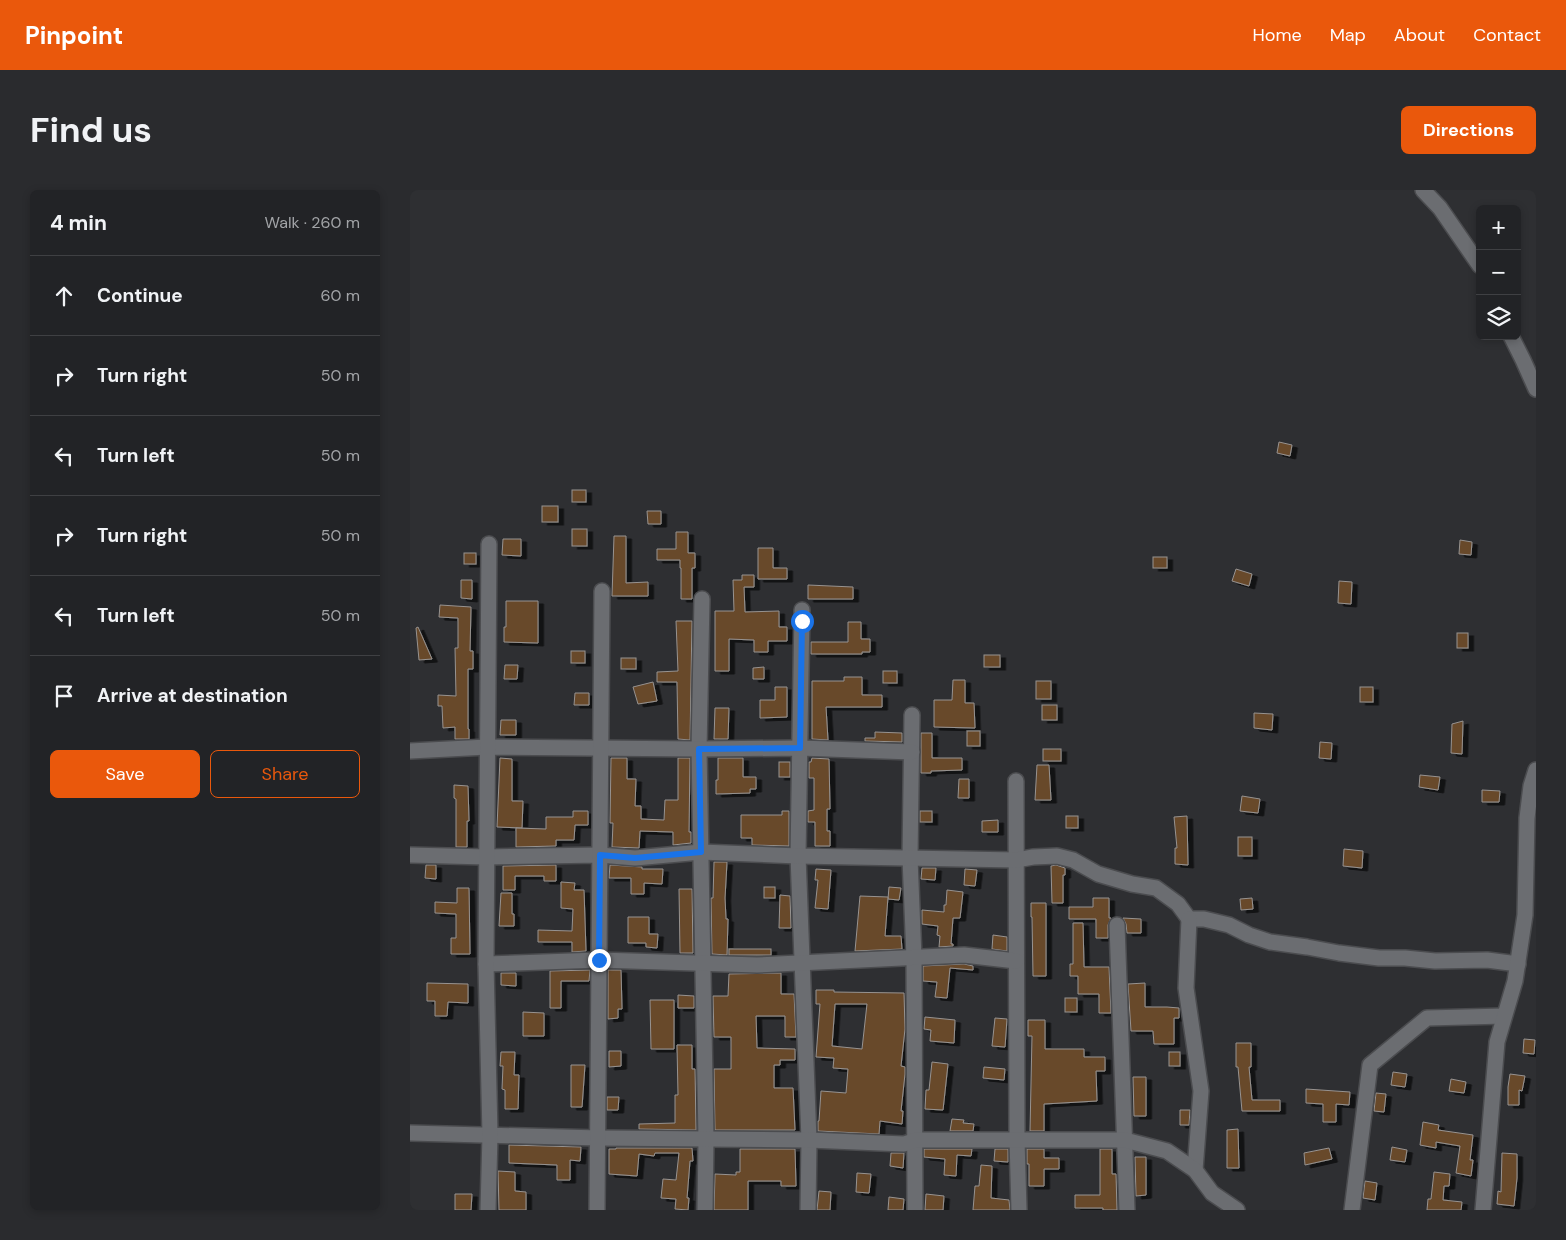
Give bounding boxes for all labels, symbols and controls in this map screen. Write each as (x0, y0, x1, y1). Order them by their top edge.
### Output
text: Pinpoint (25, 20, 123, 51)
text: Home (1252, 23, 1302, 47)
text: Map (1330, 23, 1366, 47)
text: About (1394, 23, 1445, 47)
text: Contact (1473, 23, 1541, 47)
button: Directions (1401, 106, 1536, 154)
text: Find us (30, 107, 152, 153)
map controls (1476, 205, 1521, 340)
button: + (1476, 205, 1521, 250)
text: 4 min (50, 209, 107, 237)
text: Walk · 260 m (265, 212, 360, 233)
button: − (1476, 250, 1521, 295)
icon: ahead (50, 282, 78, 310)
text: Continue (97, 283, 183, 308)
text: 60 m (320, 285, 360, 306)
button: layers (1476, 295, 1521, 340)
icon: right (50, 362, 78, 390)
text: Turn right (97, 363, 187, 388)
text: 50 m (321, 365, 360, 386)
icon: left (50, 442, 78, 470)
text: Turn left (97, 443, 175, 468)
text: 50 m (321, 445, 360, 466)
icon: right (50, 522, 78, 550)
text: Turn right (97, 523, 187, 548)
text: 50 m (321, 525, 360, 546)
icon: left (50, 602, 78, 630)
text: Turn left (97, 603, 175, 628)
text: 50 m (321, 605, 360, 626)
route start (791, 610, 814, 633)
icon: arrive (50, 682, 78, 710)
text: Arrive at destination (97, 683, 288, 708)
button: Save (50, 750, 200, 798)
button: Share (210, 750, 360, 798)
route end (588, 949, 611, 972)

